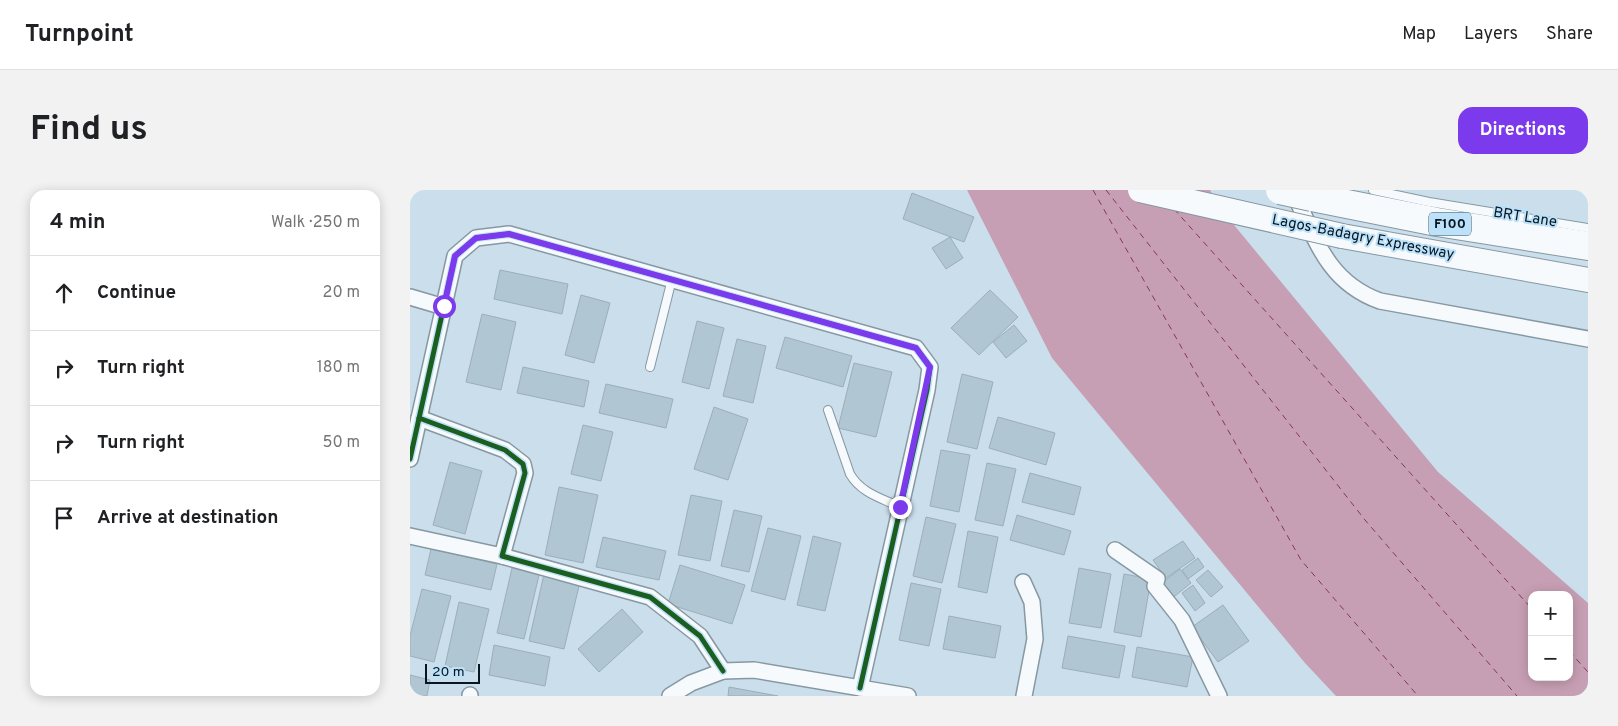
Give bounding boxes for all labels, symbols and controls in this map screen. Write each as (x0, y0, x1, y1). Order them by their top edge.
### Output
text: Turnpoint (25, 20, 134, 50)
text: Map (1402, 23, 1436, 46)
text: Layers (1464, 23, 1518, 46)
text: Share (1546, 23, 1593, 46)
button: Directions (1458, 107, 1588, 154)
text: Find us (30, 108, 148, 152)
street label: BRT Lane (1492, 204, 1558, 232)
text: 4 min (50, 209, 106, 236)
street label: Lagos-Badagry Expressway (1270, 211, 1456, 265)
road number: F100 (1429, 212, 1471, 236)
text: Walk · 250 m (271, 213, 360, 233)
icon: ahead (50, 279, 78, 307)
text: Continue (97, 281, 176, 305)
text: 20 m (323, 283, 360, 303)
route start (433, 295, 456, 318)
icon: right (50, 354, 78, 382)
text: Turn right (97, 356, 185, 380)
text: 180 m (317, 358, 360, 378)
icon: right (50, 429, 78, 457)
text: Turn right (97, 431, 185, 455)
text: 50 m (323, 433, 360, 453)
route end (889, 496, 912, 519)
icon: arrive (50, 504, 78, 532)
text: Arrive at destination (97, 506, 278, 530)
map controls (1528, 591, 1573, 681)
button: + (1528, 591, 1573, 636)
button: − (1528, 636, 1573, 681)
scale bar (425, 661, 480, 684)
text: 20 m (432, 664, 465, 681)

